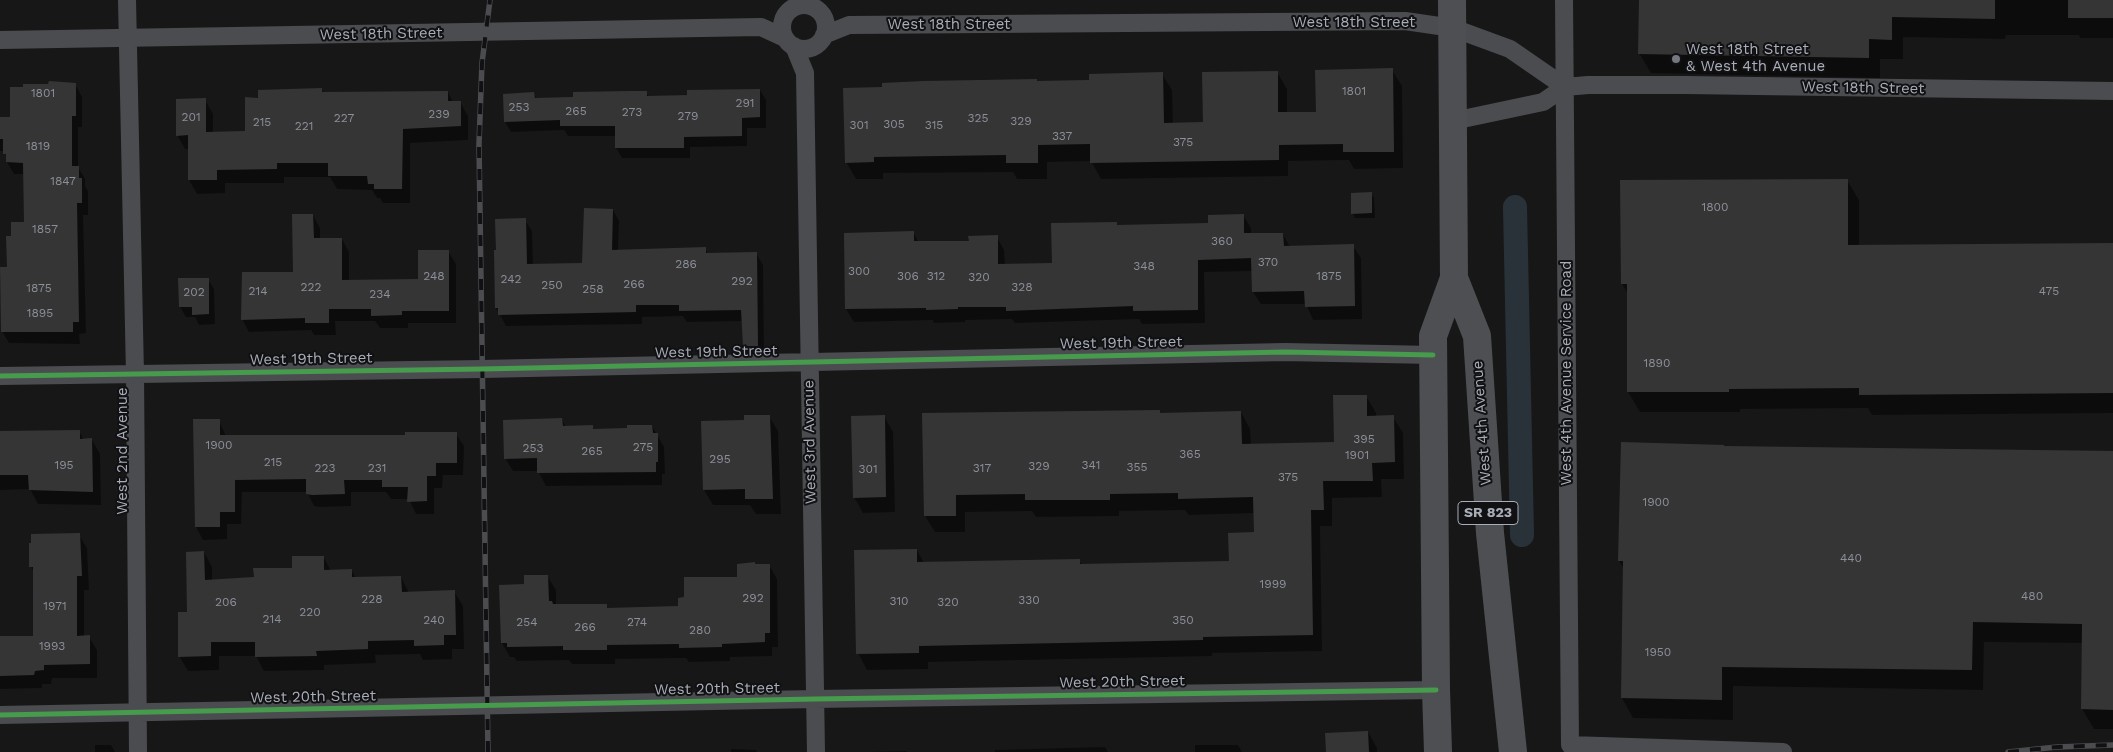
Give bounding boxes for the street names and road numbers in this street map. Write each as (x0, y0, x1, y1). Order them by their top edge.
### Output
street label: West 18th Street (1293, 14, 1415, 32)
street label: West 18th Street (888, 16, 1010, 34)
street label: West 18th Street (319, 24, 443, 44)
street label: West 18th Street (1801, 78, 1925, 98)
street label: West 4th Avenue Service Road (1558, 261, 1576, 485)
street label: West 19th Street (1059, 333, 1183, 353)
street label: West 19th Street (654, 342, 778, 362)
street label: West 19th Street (249, 349, 373, 369)
street label: West 4th Avenue (1469, 360, 1495, 486)
street label: West 3rd Avenue (800, 380, 820, 504)
street label: West 2nd Avenue (114, 387, 132, 515)
road number: SR 823 (1458, 502, 1518, 524)
street label: West 20th Street (1059, 672, 1185, 692)
street label: West 20th Street (654, 679, 780, 699)
street label: West 20th Street (250, 687, 376, 707)

